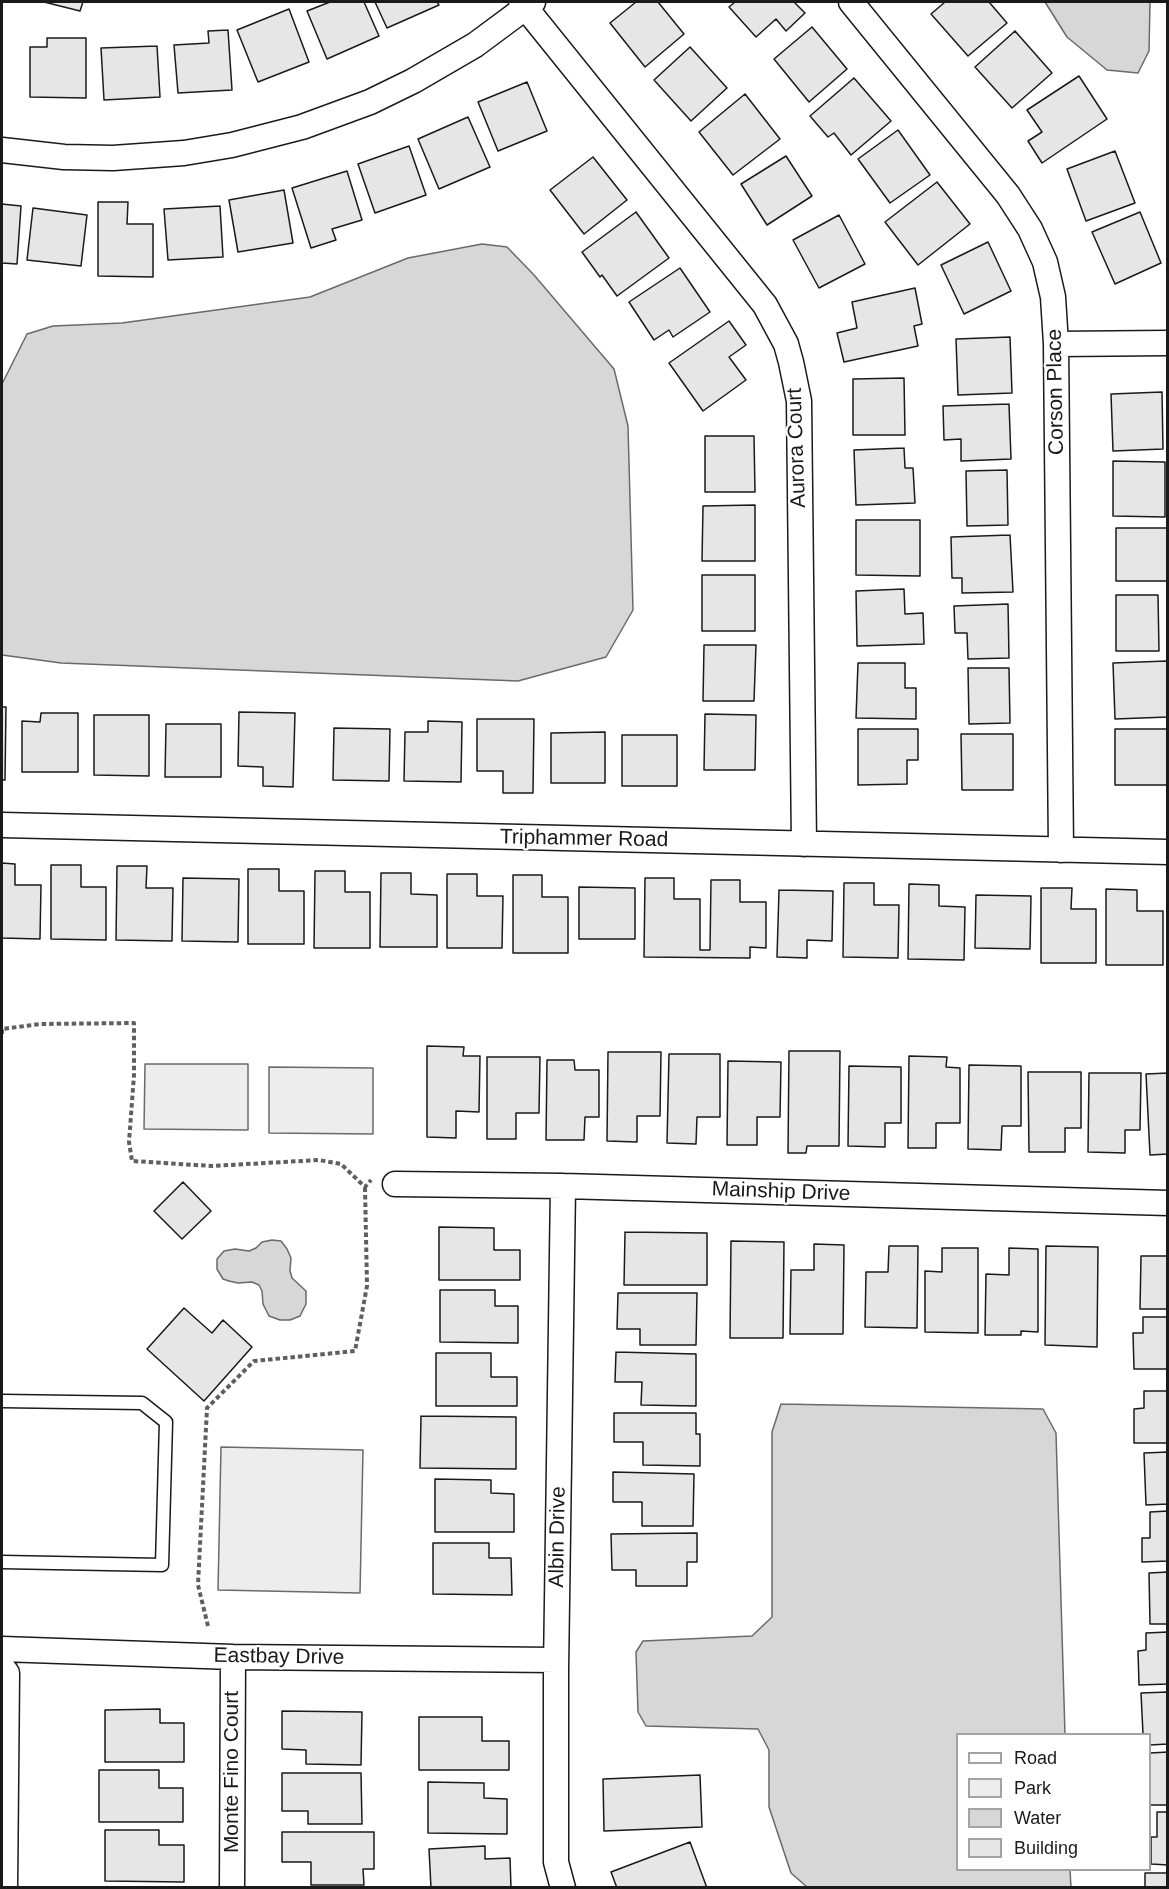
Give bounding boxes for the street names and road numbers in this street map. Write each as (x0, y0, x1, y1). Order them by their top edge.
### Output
street label: Corson Place (1042, 329, 1070, 455)
street label: Aurora Court (782, 387, 812, 509)
street label: Triphammer Road (500, 825, 668, 853)
street label: Mainship Drive (711, 1177, 851, 1207)
street label: Albin Drive (545, 1486, 571, 1588)
street label: Eastbay Drive (213, 1643, 345, 1671)
street label: Monte Fino Court (219, 1691, 245, 1853)

